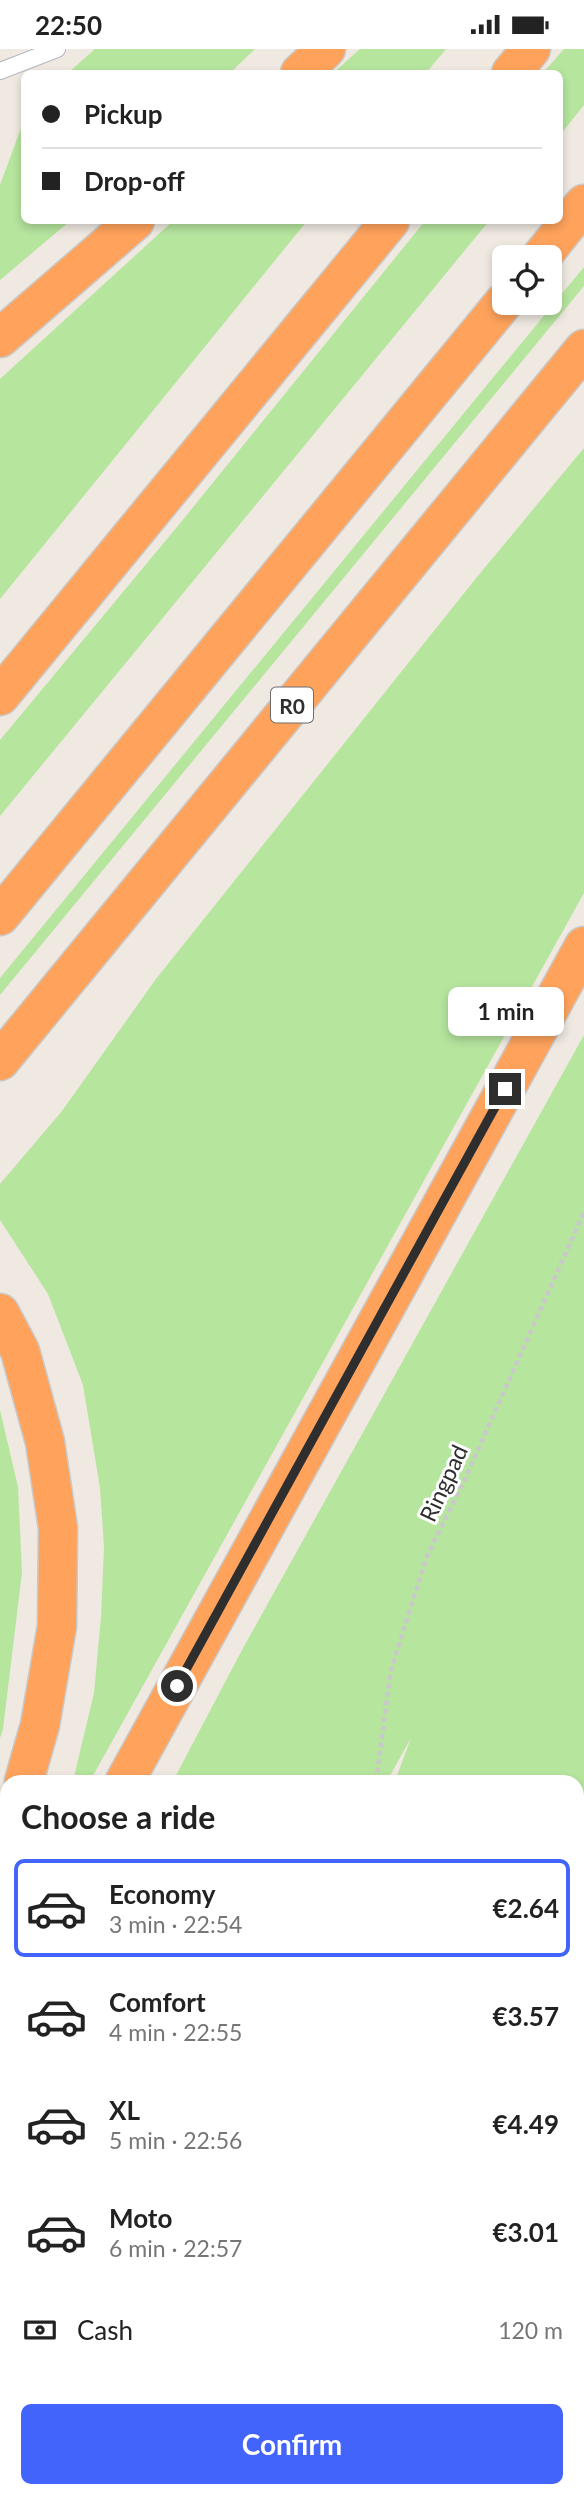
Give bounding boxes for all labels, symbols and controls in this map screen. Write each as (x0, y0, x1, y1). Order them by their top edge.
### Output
text: 22:50 (35, 9, 102, 41)
text: Pickup (84, 98, 163, 130)
text: Drop-off (84, 165, 185, 197)
map controls (492, 245, 562, 315)
button: locate (492, 245, 562, 315)
road number: R0 (271, 687, 313, 723)
callout: 1 min (447, 988, 563, 1037)
text: 1 min (477, 997, 535, 1025)
route end (489, 1073, 521, 1105)
street label: Ringpad (413, 1440, 473, 1526)
route start (161, 1670, 193, 1702)
text: Choose a ride (21, 1797, 215, 1836)
icon: car (25, 1877, 88, 1940)
text: Economy (109, 1878, 215, 1910)
text: €2.64 (493, 1892, 559, 1924)
text: 3 min · 22:54 (109, 1910, 242, 1938)
icon: car (25, 1985, 88, 2048)
text: Comfort (109, 1986, 206, 2018)
text: €3.57 (493, 2000, 559, 2032)
text: 4 min · 22:55 (109, 2018, 242, 2046)
icon: car (25, 2093, 88, 2156)
text: XL (109, 2094, 140, 2126)
text: €4.49 (493, 2108, 559, 2140)
text: 5 min · 22:56 (109, 2126, 242, 2154)
icon: car (25, 2201, 88, 2264)
text: Moto (109, 2202, 172, 2234)
text: €3.01 (493, 2216, 559, 2248)
text: 6 min · 22:57 (109, 2234, 242, 2262)
icon: cash (21, 2311, 59, 2349)
text: Cash (77, 2314, 133, 2346)
text: 120 m (498, 2316, 563, 2344)
button: Confirm (21, 2404, 563, 2484)

